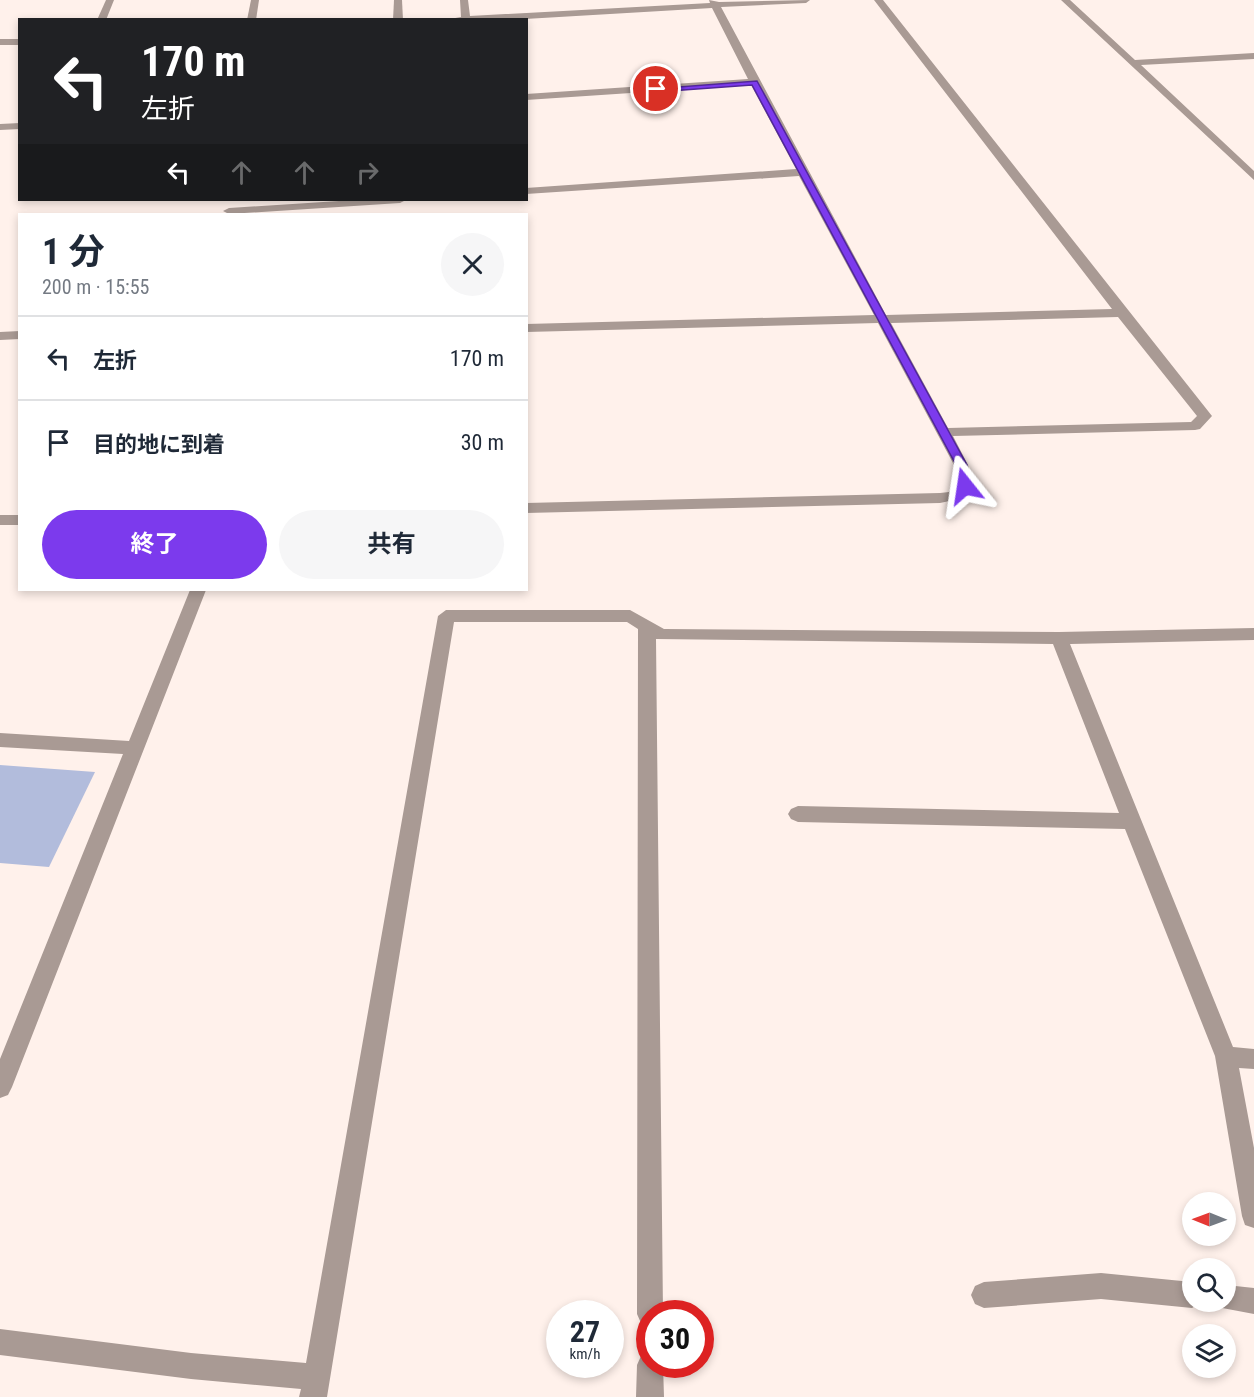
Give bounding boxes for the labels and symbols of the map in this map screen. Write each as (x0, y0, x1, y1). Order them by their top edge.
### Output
pin (630, 63, 681, 114)
position arrow (933, 454, 997, 518)
north arrow (1182, 1192, 1236, 1246)
speed limit sign: 30 (636, 1300, 714, 1378)

